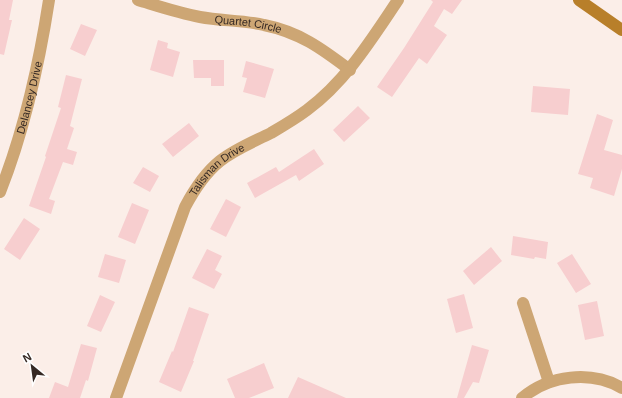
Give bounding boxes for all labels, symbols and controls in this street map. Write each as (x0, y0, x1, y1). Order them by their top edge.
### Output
street label: Quartet Circle (214, 13, 283, 35)
street label: Delancey Drive (14, 60, 44, 135)
street label: Talisman Drive (187, 141, 246, 198)
north arrow (12, 346, 52, 386)
text: N (21, 350, 34, 364)

